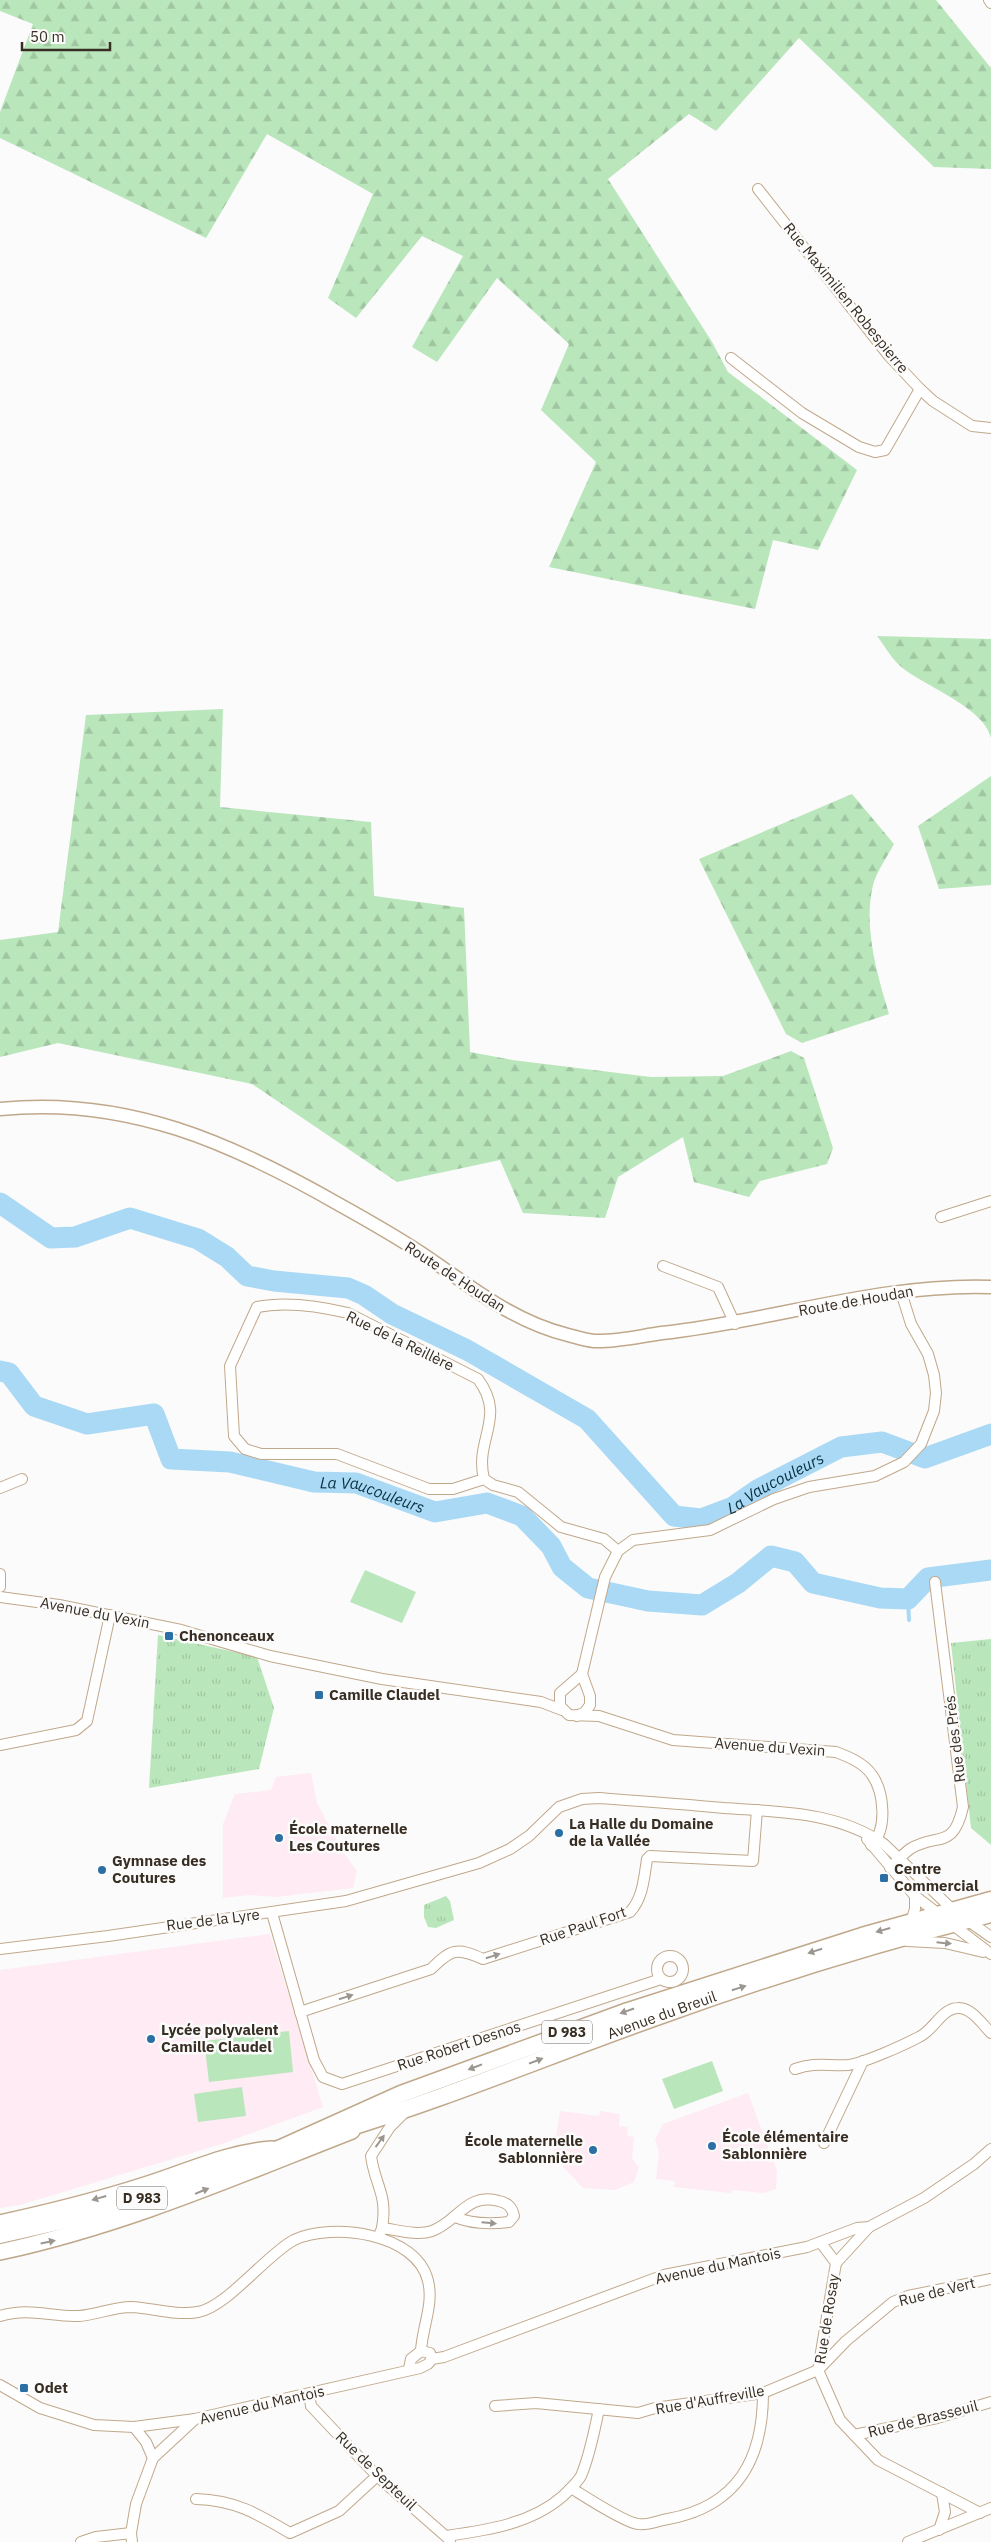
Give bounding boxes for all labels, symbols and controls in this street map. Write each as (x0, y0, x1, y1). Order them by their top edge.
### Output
scale bar (22, 20, 110, 52)
text: 50 m (30, 27, 65, 46)
street label: Rue Maximilien Robespierre (780, 219, 913, 377)
street label: Route de Houdan (401, 1237, 509, 1316)
street label: Route de Houdan (797, 1281, 915, 1320)
street label: Rue de la Reillère (343, 1306, 457, 1375)
water label: La Vaucouleurs (724, 1448, 827, 1518)
water label: La Vaucouleurs (320, 1472, 427, 1517)
street label: Avenue du Vexin (39, 1593, 151, 1632)
place label: Chenonceaux (179, 1626, 275, 1645)
marker: Chenonceaux (163, 1630, 175, 1642)
place label: Camille Claudel (329, 1685, 440, 1704)
marker: Camille Claudel (313, 1689, 325, 1701)
street label: Rue des Prés (940, 1694, 969, 1784)
street label: Avenue du Vexin (714, 1733, 826, 1760)
place label: La Halle du Domaine de la Vallée (569, 1814, 714, 1850)
place label: École maternelle Les Coutures (289, 1819, 407, 1855)
marker: La Halle du Domaine de la Vallée (553, 1827, 565, 1839)
marker: École maternelle Les Coutures (273, 1832, 285, 1844)
place label: Gymnase des Coutures (112, 1851, 207, 1887)
place label: Centre Commercial (894, 1859, 979, 1895)
marker: Gymnase des Coutures (96, 1864, 108, 1876)
marker: Centre Commercial (878, 1872, 890, 1884)
street label: Rue Paul Fort (537, 1902, 629, 1949)
street label: Rue de la Lyre (165, 1904, 261, 1935)
one-way arrow (875, 1926, 890, 1934)
one-way arrow (936, 1939, 952, 1947)
one-way arrow (807, 1947, 822, 1955)
one-way arrow (486, 1952, 501, 1959)
one-way arrow (731, 1984, 746, 1991)
street label: Avenue du Breuil (605, 1987, 719, 2043)
one-way arrow (339, 1993, 354, 2001)
one-way arrow (619, 2007, 634, 2015)
street label: Rue Robert Desnos (395, 2017, 523, 2074)
place label: Lycée polyvalent Camille Claudel (161, 2020, 279, 2056)
road number: D 983 (542, 2020, 592, 2044)
marker: Lycée polyvalent Camille Claudel (145, 2033, 157, 2045)
one-way arrow (529, 2057, 544, 2064)
one-way arrow (467, 2064, 482, 2071)
place label: École élémentaire Sablonnière (722, 2127, 849, 2163)
place label: École maternelle Sablonnière (465, 2131, 583, 2167)
one-way arrow (375, 2134, 385, 2148)
marker: École élémentaire Sablonnière (706, 2140, 718, 2152)
marker: École maternelle Sablonnière (587, 2144, 599, 2156)
road number: D 983 (117, 2186, 167, 2210)
one-way arrow (195, 2187, 210, 2195)
one-way arrow (92, 2195, 107, 2203)
one-way arrow (481, 2219, 497, 2227)
one-way arrow (40, 2238, 55, 2246)
street label: Avenue du Mantois (653, 2243, 782, 2288)
street label: Rue de Rosay (810, 2272, 843, 2365)
street label: Rue de Vert (897, 2273, 977, 2310)
place label: Odet (34, 2378, 68, 2397)
street label: Avenue du Mantois (198, 2381, 326, 2428)
street label: Rue d'Auffreville (654, 2381, 766, 2418)
marker: Odet (18, 2382, 30, 2394)
street label: Rue de Brasseuil (866, 2396, 980, 2441)
street label: Rue de Septeuil (332, 2427, 421, 2514)

